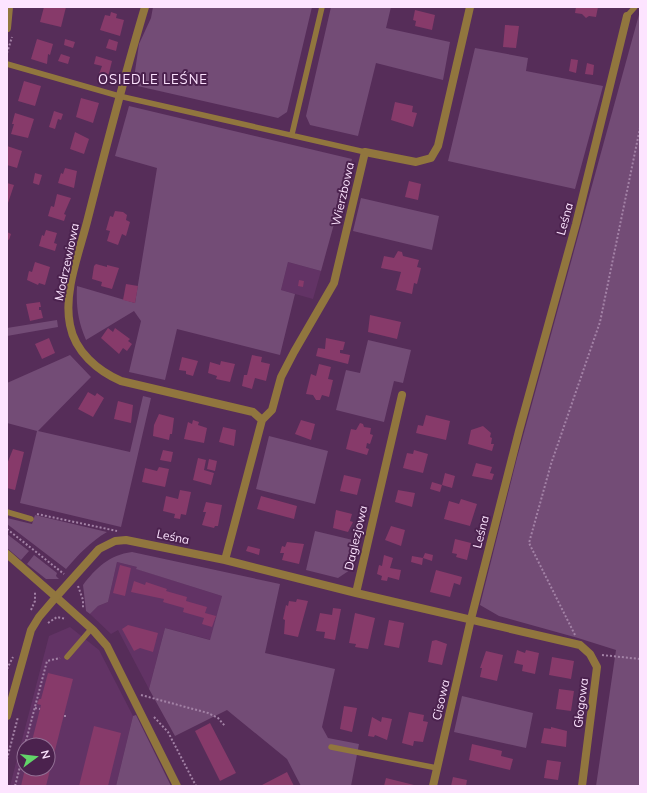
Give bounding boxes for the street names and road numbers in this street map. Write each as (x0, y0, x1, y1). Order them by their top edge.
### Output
street label: Wierzbowa (328, 161, 357, 227)
street label: Leśna (553, 201, 576, 237)
street label: Modrzewiowa (51, 222, 82, 302)
street label: Daglezjowa (341, 504, 370, 572)
street label: Leśna (469, 514, 492, 550)
street label: Leśna (155, 526, 191, 547)
street label: Głogowa (570, 677, 591, 729)
street label: Cisowa (429, 678, 452, 722)

